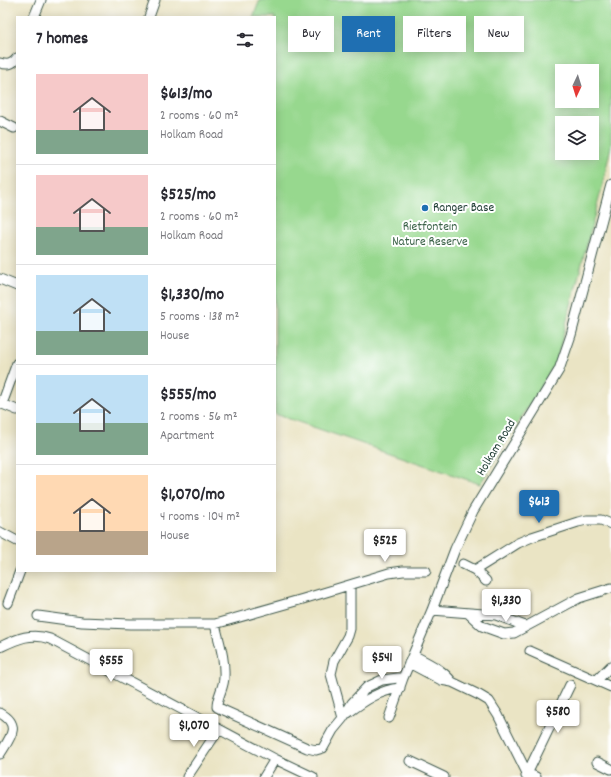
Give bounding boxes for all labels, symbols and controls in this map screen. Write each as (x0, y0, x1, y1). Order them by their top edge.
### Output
chip: Buy (288, 16, 334, 52)
chip: Rent (342, 16, 395, 52)
chip: Filters (403, 16, 466, 52)
chip: New (474, 16, 524, 52)
text: 7 homes (36, 28, 88, 52)
icon: filters (234, 29, 256, 51)
north arrow (555, 64, 599, 108)
map controls (555, 64, 599, 160)
text: $613/mo (160, 83, 212, 107)
icon: home (68, 90, 116, 138)
text: 2 rooms · 60 m² (160, 107, 238, 126)
button: layers (555, 116, 599, 160)
text: Holkam Road (160, 126, 223, 145)
text: $525/mo (160, 184, 216, 208)
icon: home (68, 191, 116, 239)
place label: Ranger Base (433, 199, 494, 218)
marker: Ranger Base (420, 203, 430, 213)
text: 2 rooms · 60 m² (160, 208, 238, 227)
park label: Rietfontein Nature Reserve (392, 218, 468, 252)
text: Holkam Road (160, 227, 223, 246)
text: $1,330/mo (160, 284, 224, 308)
icon: home (68, 291, 116, 339)
text: 5 rooms · 138 m² (160, 308, 239, 327)
text: House (160, 327, 189, 346)
text: $555/mo (160, 384, 216, 408)
icon: home (68, 391, 116, 439)
text: 2 rooms · 56 m² (160, 408, 237, 427)
street label: Holkam Road (473, 416, 521, 480)
text: Apartment (160, 427, 214, 446)
text: $1,070/mo (160, 484, 225, 508)
pin: $613 (515, 490, 563, 524)
icon: home (68, 491, 116, 539)
text: $613 (528, 493, 550, 512)
text: 4 rooms · 104 m² (160, 508, 240, 527)
text: House (160, 527, 189, 546)
pin: $525 (361, 529, 409, 563)
text: $525 (373, 532, 397, 551)
pin: $1,330 (473, 589, 539, 623)
text: $1,330 (491, 592, 521, 611)
pin: $541 (358, 646, 406, 680)
pin: $555 (87, 649, 135, 683)
text: $541 (372, 649, 392, 668)
text: $555 (99, 652, 123, 671)
pin: $580 (534, 700, 582, 734)
text: $580 (546, 703, 570, 722)
pin: $1,070 (161, 714, 227, 748)
text: $1,070 (178, 717, 210, 736)

